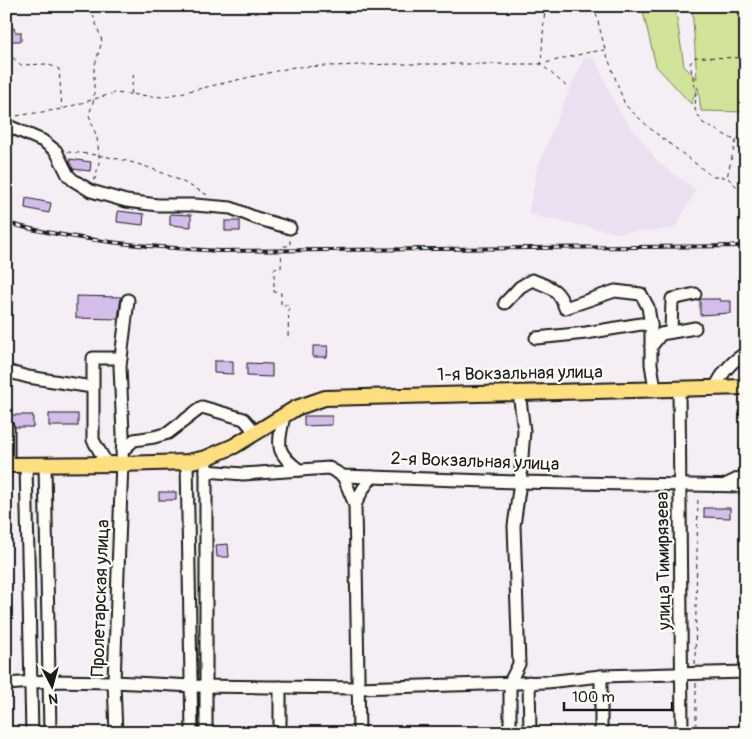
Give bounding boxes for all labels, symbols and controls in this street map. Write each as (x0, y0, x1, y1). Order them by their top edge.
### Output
street label: 1-я Вокзальная улица (437, 361, 603, 386)
street label: 2-я Вокзальная улица (390, 447, 560, 476)
street label: улица Тимирязева (651, 492, 676, 631)
street label: Пролетарская улица (86, 519, 115, 677)
north arrow (28, 662, 78, 712)
scale bar (564, 679, 672, 711)
text: 100 m (572, 688, 615, 707)
text: N (48, 689, 59, 707)

